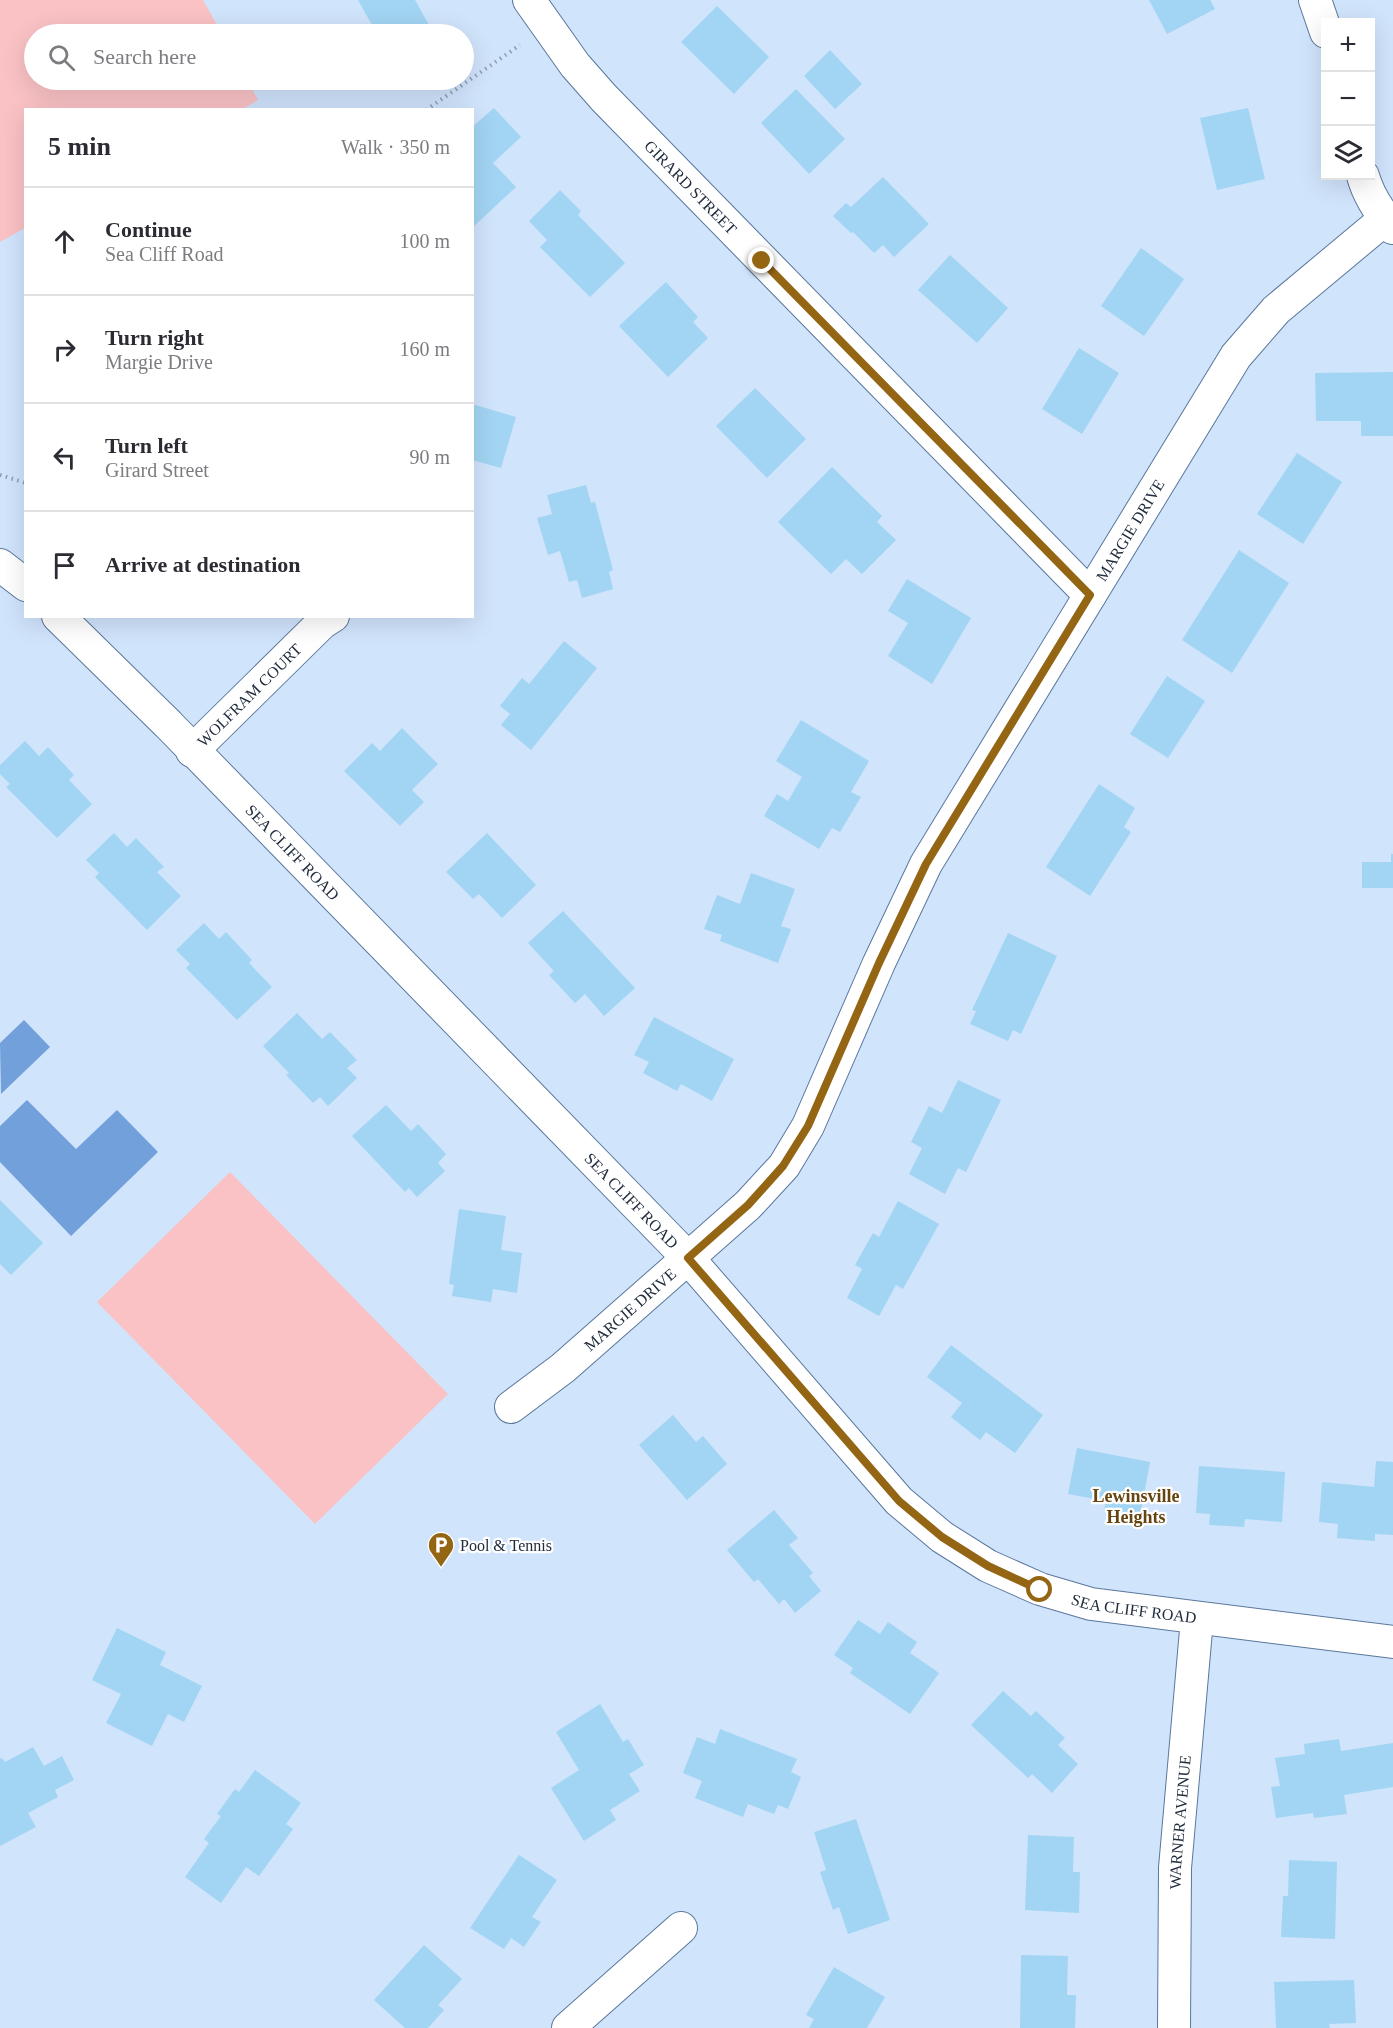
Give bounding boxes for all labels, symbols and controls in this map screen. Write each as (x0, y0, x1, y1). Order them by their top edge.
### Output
map controls (1321, 18, 1375, 180)
button: + (1321, 18, 1375, 72)
search box (24, 24, 474, 90)
icon: search (45, 41, 78, 74)
text: Search here (93, 44, 196, 69)
button: − (1321, 72, 1375, 126)
button: layers (1321, 126, 1375, 180)
text: 5 min (48, 132, 111, 161)
text: Walk · 350 m (341, 136, 450, 158)
street label: GIRARD STREET (642, 137, 741, 237)
text: Continue (105, 217, 192, 242)
icon: ahead (48, 225, 81, 258)
text: 100 m (399, 230, 450, 252)
text: Sea Cliff Road (105, 243, 224, 265)
route end (748, 247, 774, 273)
text: Turn right (105, 325, 204, 350)
icon: right (48, 333, 81, 366)
text: 160 m (399, 338, 450, 360)
text: Margie Drive (105, 351, 213, 373)
text: Turn left (105, 433, 188, 458)
icon: left (48, 441, 81, 474)
text: 90 m (409, 446, 450, 468)
text: Girard Street (105, 459, 209, 481)
street label: MARGIE DRIVE (1092, 476, 1167, 584)
icon: arrive (48, 549, 81, 582)
text: Arrive at destination (105, 552, 301, 577)
street label: WOLFRAM COURT (193, 640, 305, 750)
street label: SEA CLIFF ROAD (243, 801, 343, 903)
street label: SEA CLIFF ROAD (582, 1149, 682, 1251)
street label: MARGIE DRIVE (581, 1264, 679, 1354)
district label: Lewinsville Heights (1092, 1486, 1180, 1527)
parking icon: Pool & Tennis (426, 1530, 456, 1568)
place label: Pool & Tennis (460, 1537, 552, 1554)
route start (1026, 1576, 1052, 1602)
street label: SEA CLIFF ROAD (1069, 1590, 1198, 1626)
street label: WARNER AVENUE (1166, 1754, 1193, 1889)

